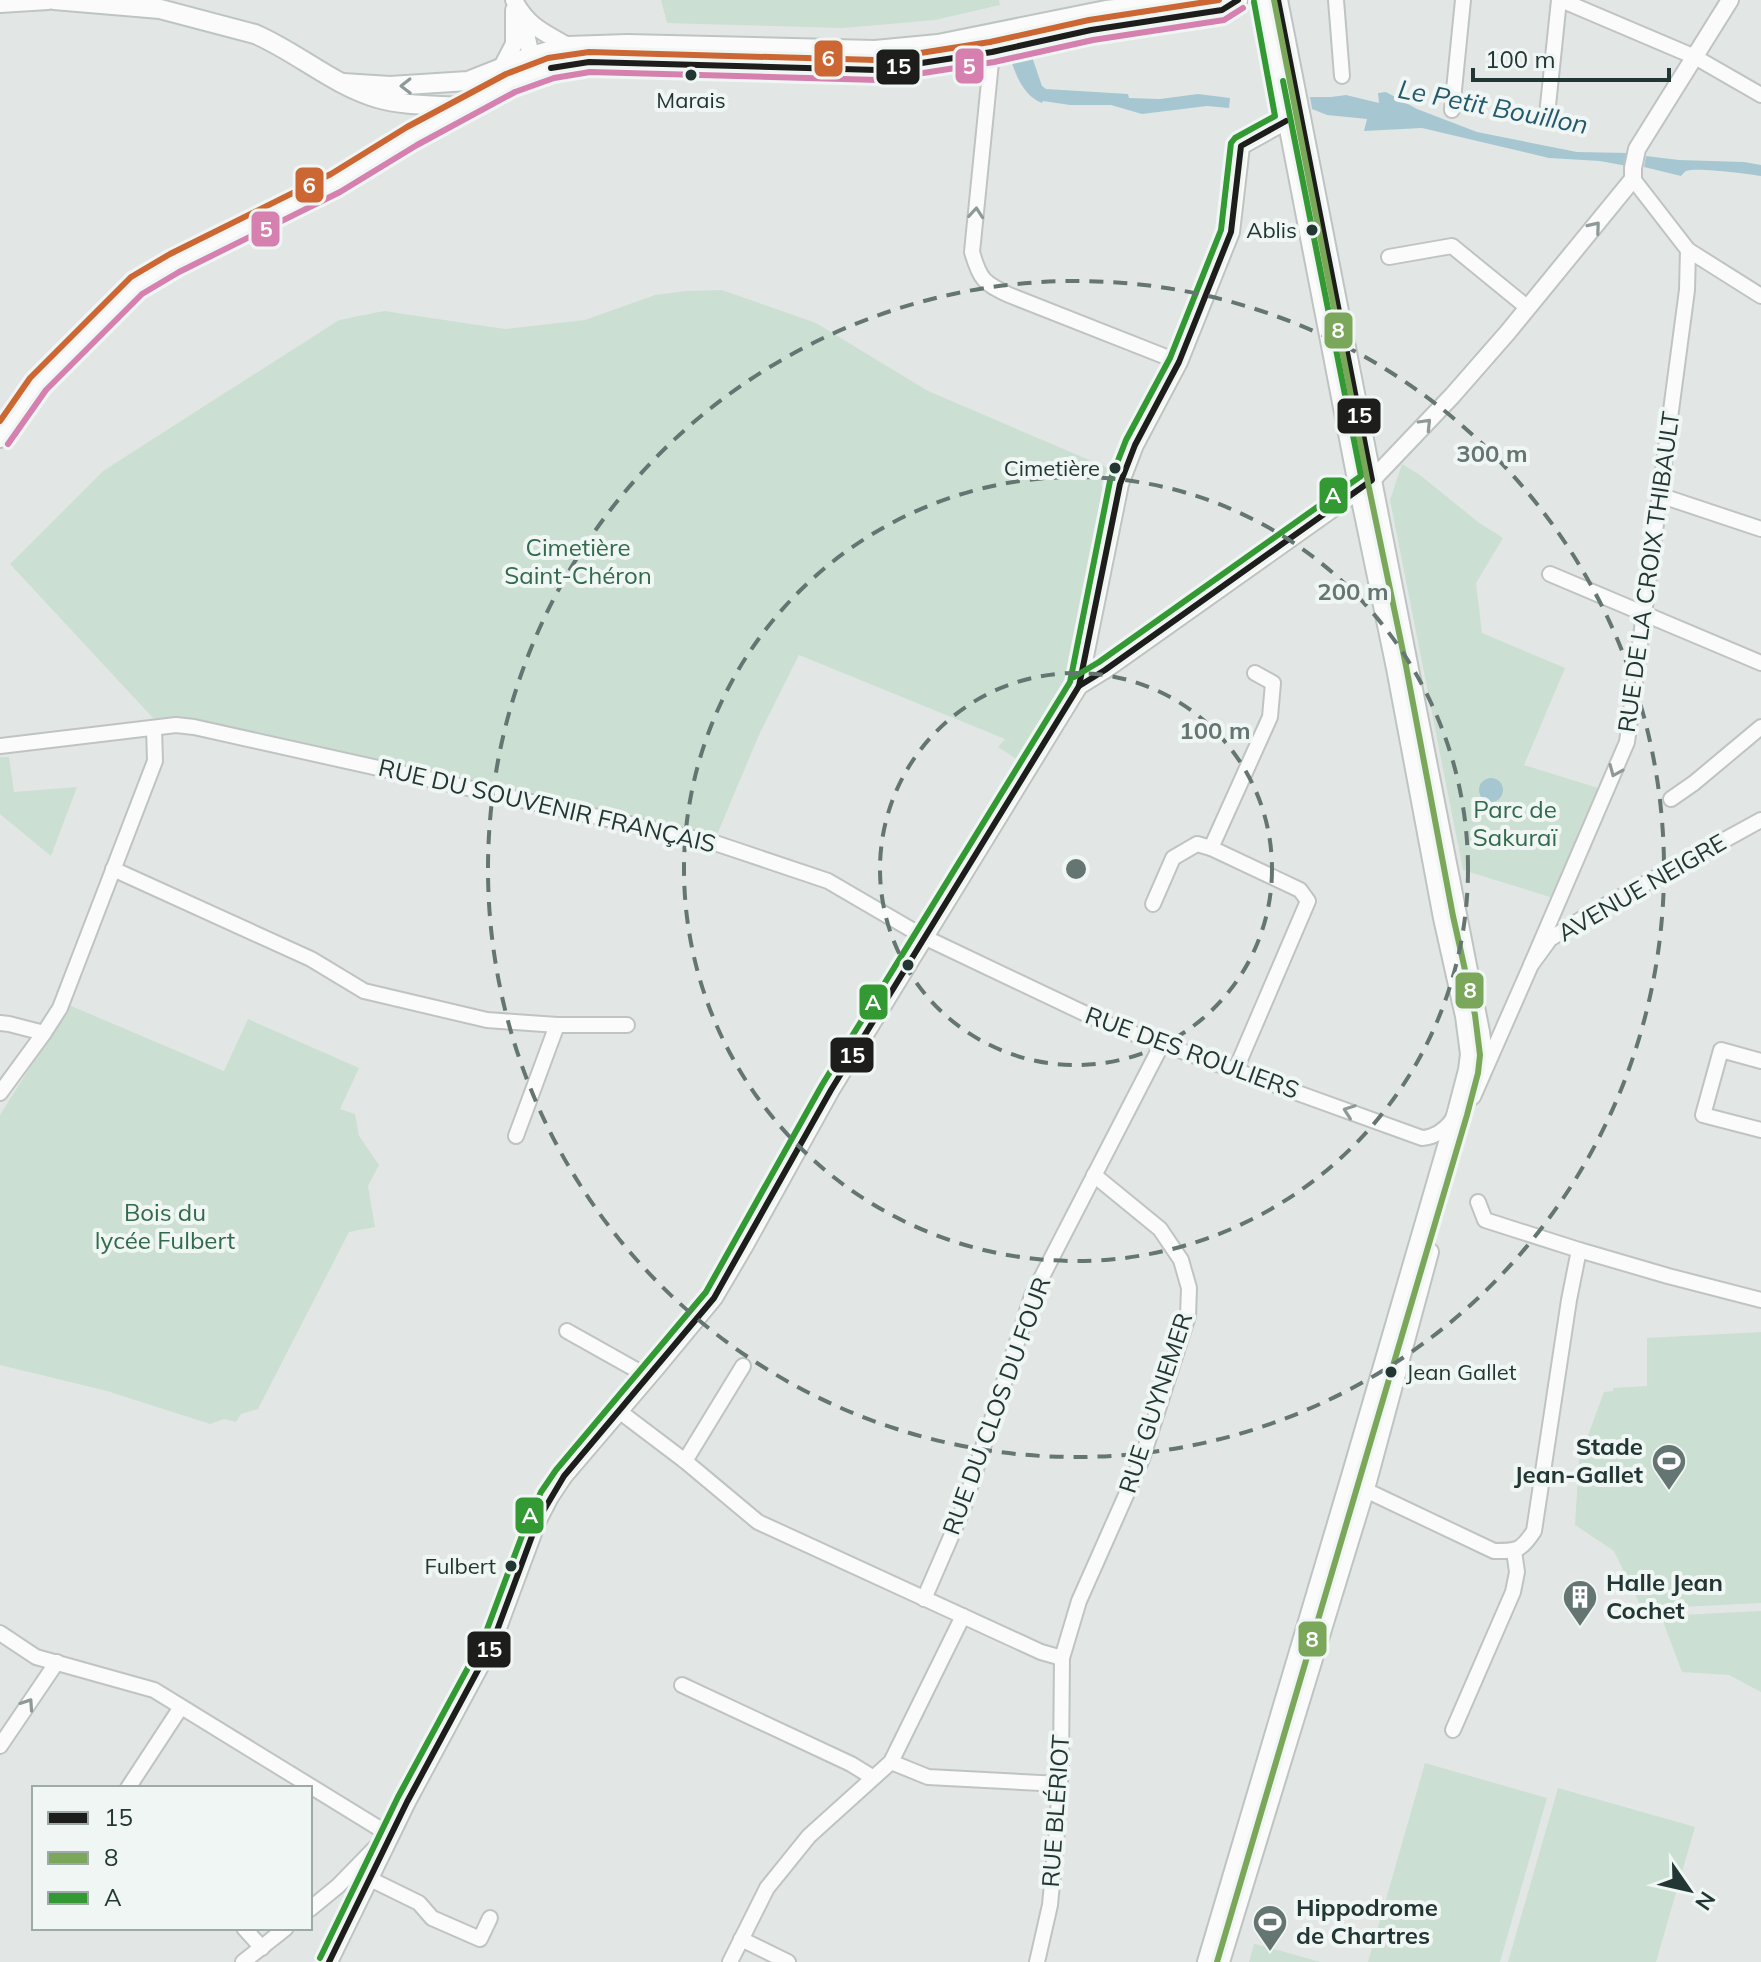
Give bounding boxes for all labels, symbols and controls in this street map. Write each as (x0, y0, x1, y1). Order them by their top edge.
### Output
scale bar (1473, 32, 1669, 82)
line badge: 6 (813, 39, 844, 78)
text: 6 (821, 44, 835, 72)
text: 100 m (1485, 44, 1556, 74)
line badge: 5 (954, 47, 985, 85)
line badge: 15 (875, 48, 921, 86)
text: 15 (885, 52, 911, 80)
text: 5 (962, 52, 976, 80)
marker: Marais (683, 67, 699, 83)
water label: Le Petit Bouillon (1395, 72, 1591, 141)
one-way arrow (399, 77, 412, 94)
place label: Marais (656, 86, 726, 114)
line badge: 6 (294, 166, 325, 204)
text: 6 (302, 171, 316, 199)
one-way arrow (968, 206, 985, 219)
line badge: 5 (250, 210, 281, 248)
text: 5 (259, 215, 273, 243)
place label: Ablis (1246, 216, 1297, 244)
one-way arrow (1586, 221, 1600, 236)
marker: Ablis (1304, 222, 1320, 238)
line badge: 8 (1323, 311, 1354, 350)
text: 8 (1331, 316, 1345, 344)
line badge: 15 (1336, 397, 1382, 435)
text: 15 (1346, 401, 1372, 429)
street label: RUE DE LA CROIX THIBAULT (1611, 409, 1685, 734)
one-way arrow (1416, 419, 1431, 433)
text: 300 m (1456, 438, 1528, 468)
place label: Cimetière (1004, 454, 1100, 482)
marker: Cimetière (1107, 460, 1123, 476)
line badge: A (1318, 476, 1349, 515)
text: A (1325, 481, 1342, 509)
park label: Cimetière Saint-Chéron (504, 532, 652, 590)
text: 200 m (1317, 576, 1389, 606)
text: 100 m (1179, 715, 1251, 745)
street label: RUE DU SOUVENIR FRANÇAIS (376, 752, 719, 858)
one-way arrow (1608, 763, 1624, 777)
park label: Parc de Sakuraï (1473, 794, 1557, 852)
street label: AVENUE NEIGRE (1552, 827, 1731, 948)
centre of rings (1062, 855, 1090, 883)
unlabelled marker (900, 957, 916, 973)
line badge: 8 (1454, 971, 1485, 1010)
text: 8 (1463, 976, 1477, 1004)
line badge: A (858, 983, 889, 1021)
text: A (865, 988, 882, 1016)
street label: RUE DES ROULIERS (1081, 999, 1303, 1105)
line badge: 15 (829, 1036, 875, 1074)
text: 15 (839, 1041, 865, 1069)
one-way arrow (1343, 1104, 1357, 1121)
park label: Bois du lycée Fulbert (95, 1197, 235, 1255)
street label: RUE DU CLOS DU FOUR (935, 1273, 1057, 1539)
street label: RUE GUYNEMER (1112, 1309, 1198, 1497)
place label: Jean Gallet (1406, 1358, 1517, 1386)
marker: Jean Gallet (1383, 1364, 1399, 1380)
place label: Stade Jean-Gallet (1514, 1431, 1643, 1489)
sports icon: Stade Jean-Gallet (1650, 1442, 1688, 1492)
line badge: A (514, 1496, 545, 1535)
text: A (522, 1501, 539, 1529)
place label: Fulbert (425, 1552, 496, 1580)
marker: Fulbert (503, 1558, 519, 1574)
place label: Halle Jean Cochet (1606, 1567, 1723, 1625)
building icon: Halle Jean Cochet (1561, 1578, 1599, 1628)
line badge: 8 (1297, 1620, 1328, 1658)
text: 8 (1305, 1625, 1319, 1653)
line badge: 15 (466, 1630, 512, 1669)
text: 15 (476, 1635, 502, 1663)
one-way arrow (18, 1699, 33, 1713)
street label: RUE BLÉRIOT (1035, 1733, 1075, 1888)
legend (32, 1786, 312, 1930)
text: 15 (104, 1802, 133, 1832)
text: 8 (104, 1842, 118, 1872)
north arrow (1649, 1850, 1729, 1930)
text: A (104, 1882, 122, 1912)
text: N (1689, 1886, 1722, 1916)
place label: Hippodrome de Chartres (1296, 1892, 1438, 1950)
sports icon: Hippodrome de Chartres (1251, 1903, 1289, 1953)

